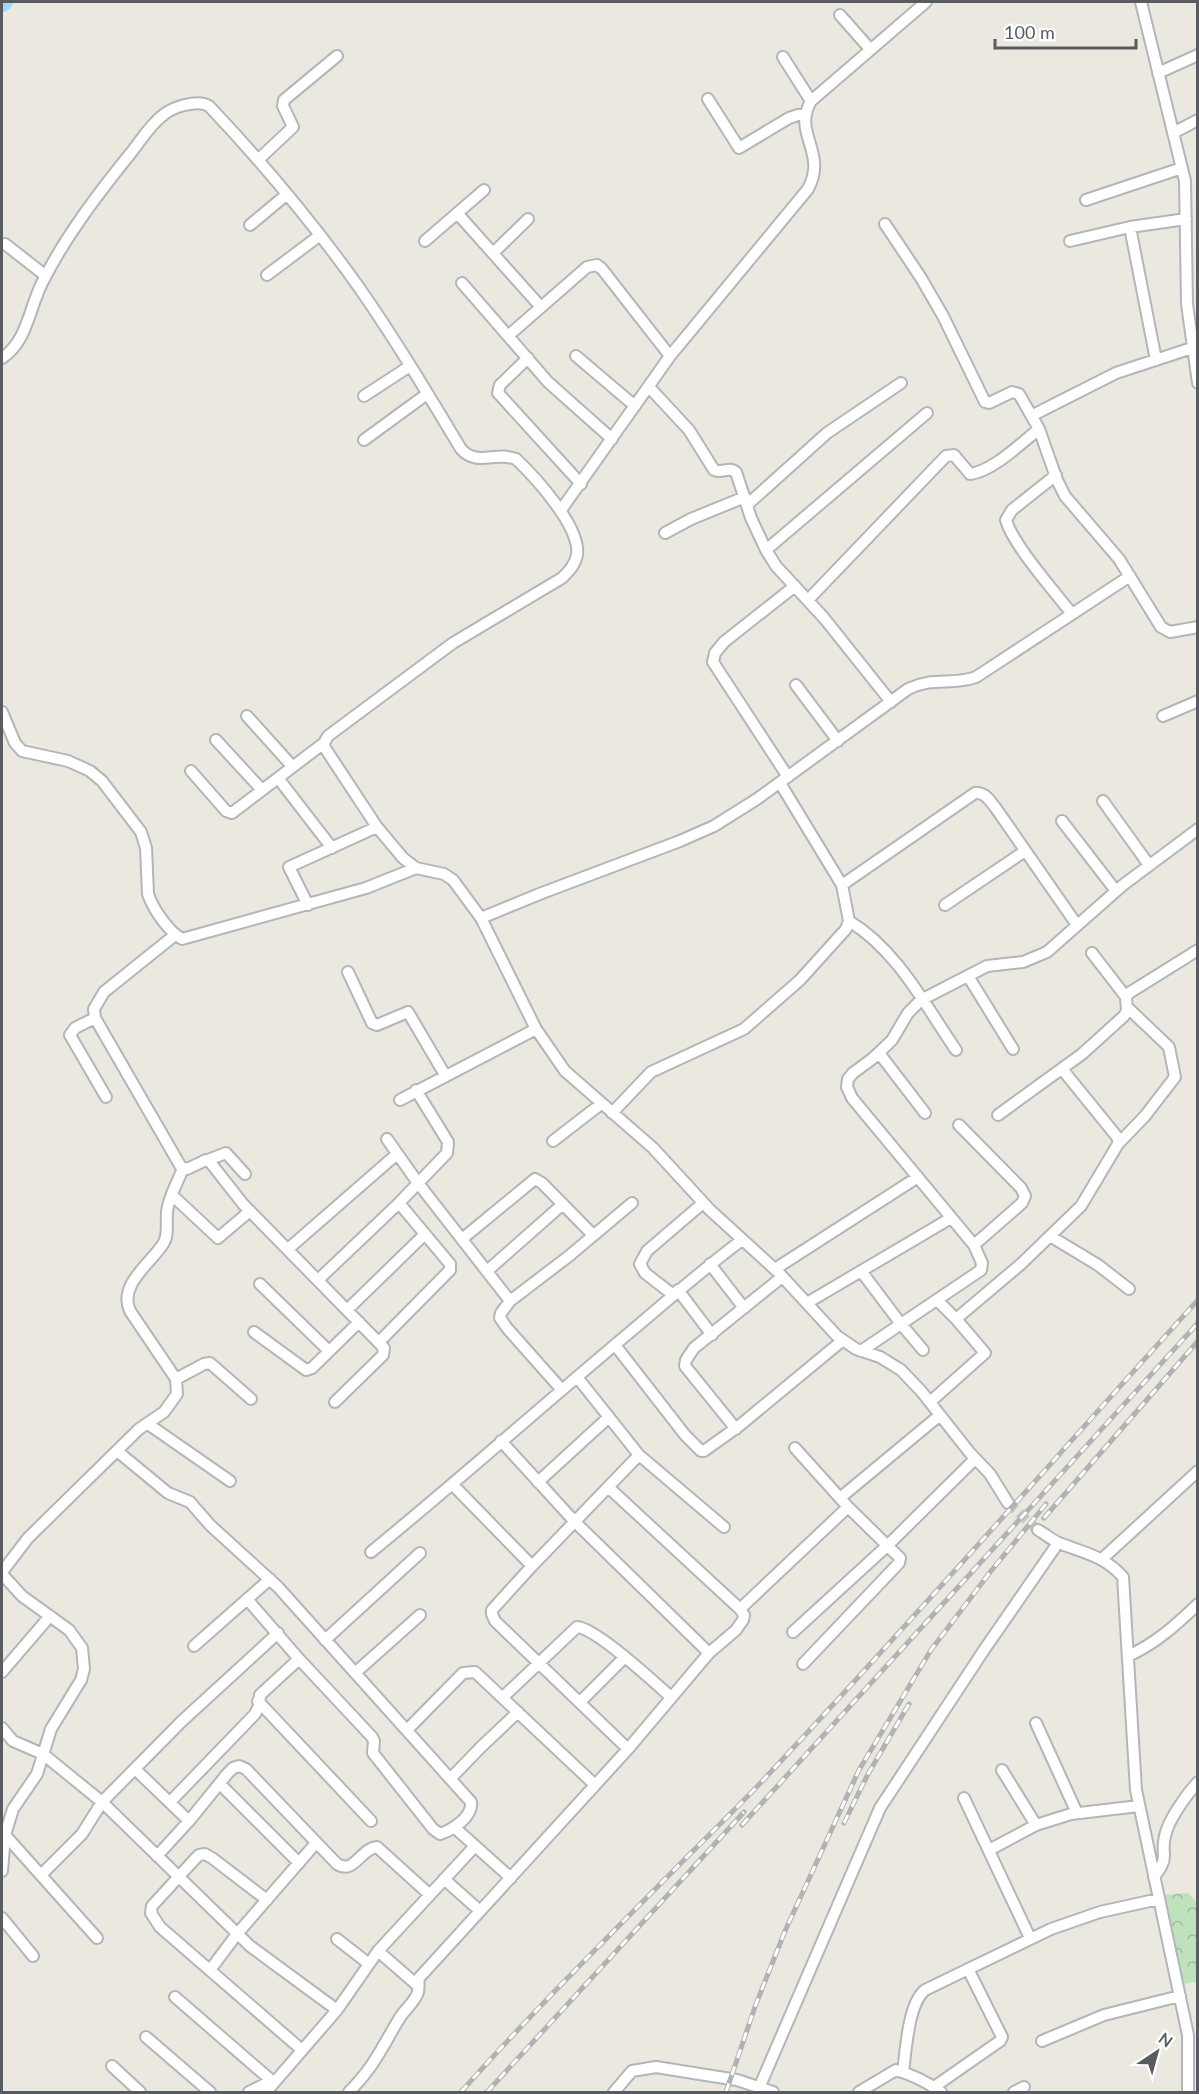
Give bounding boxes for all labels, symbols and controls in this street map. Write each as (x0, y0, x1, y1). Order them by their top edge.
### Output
scale bar (995, 12, 1136, 50)
text: 100 m (1004, 21, 1055, 43)
north arrow (1127, 2022, 1187, 2082)
text: N (1156, 2028, 1177, 2051)

